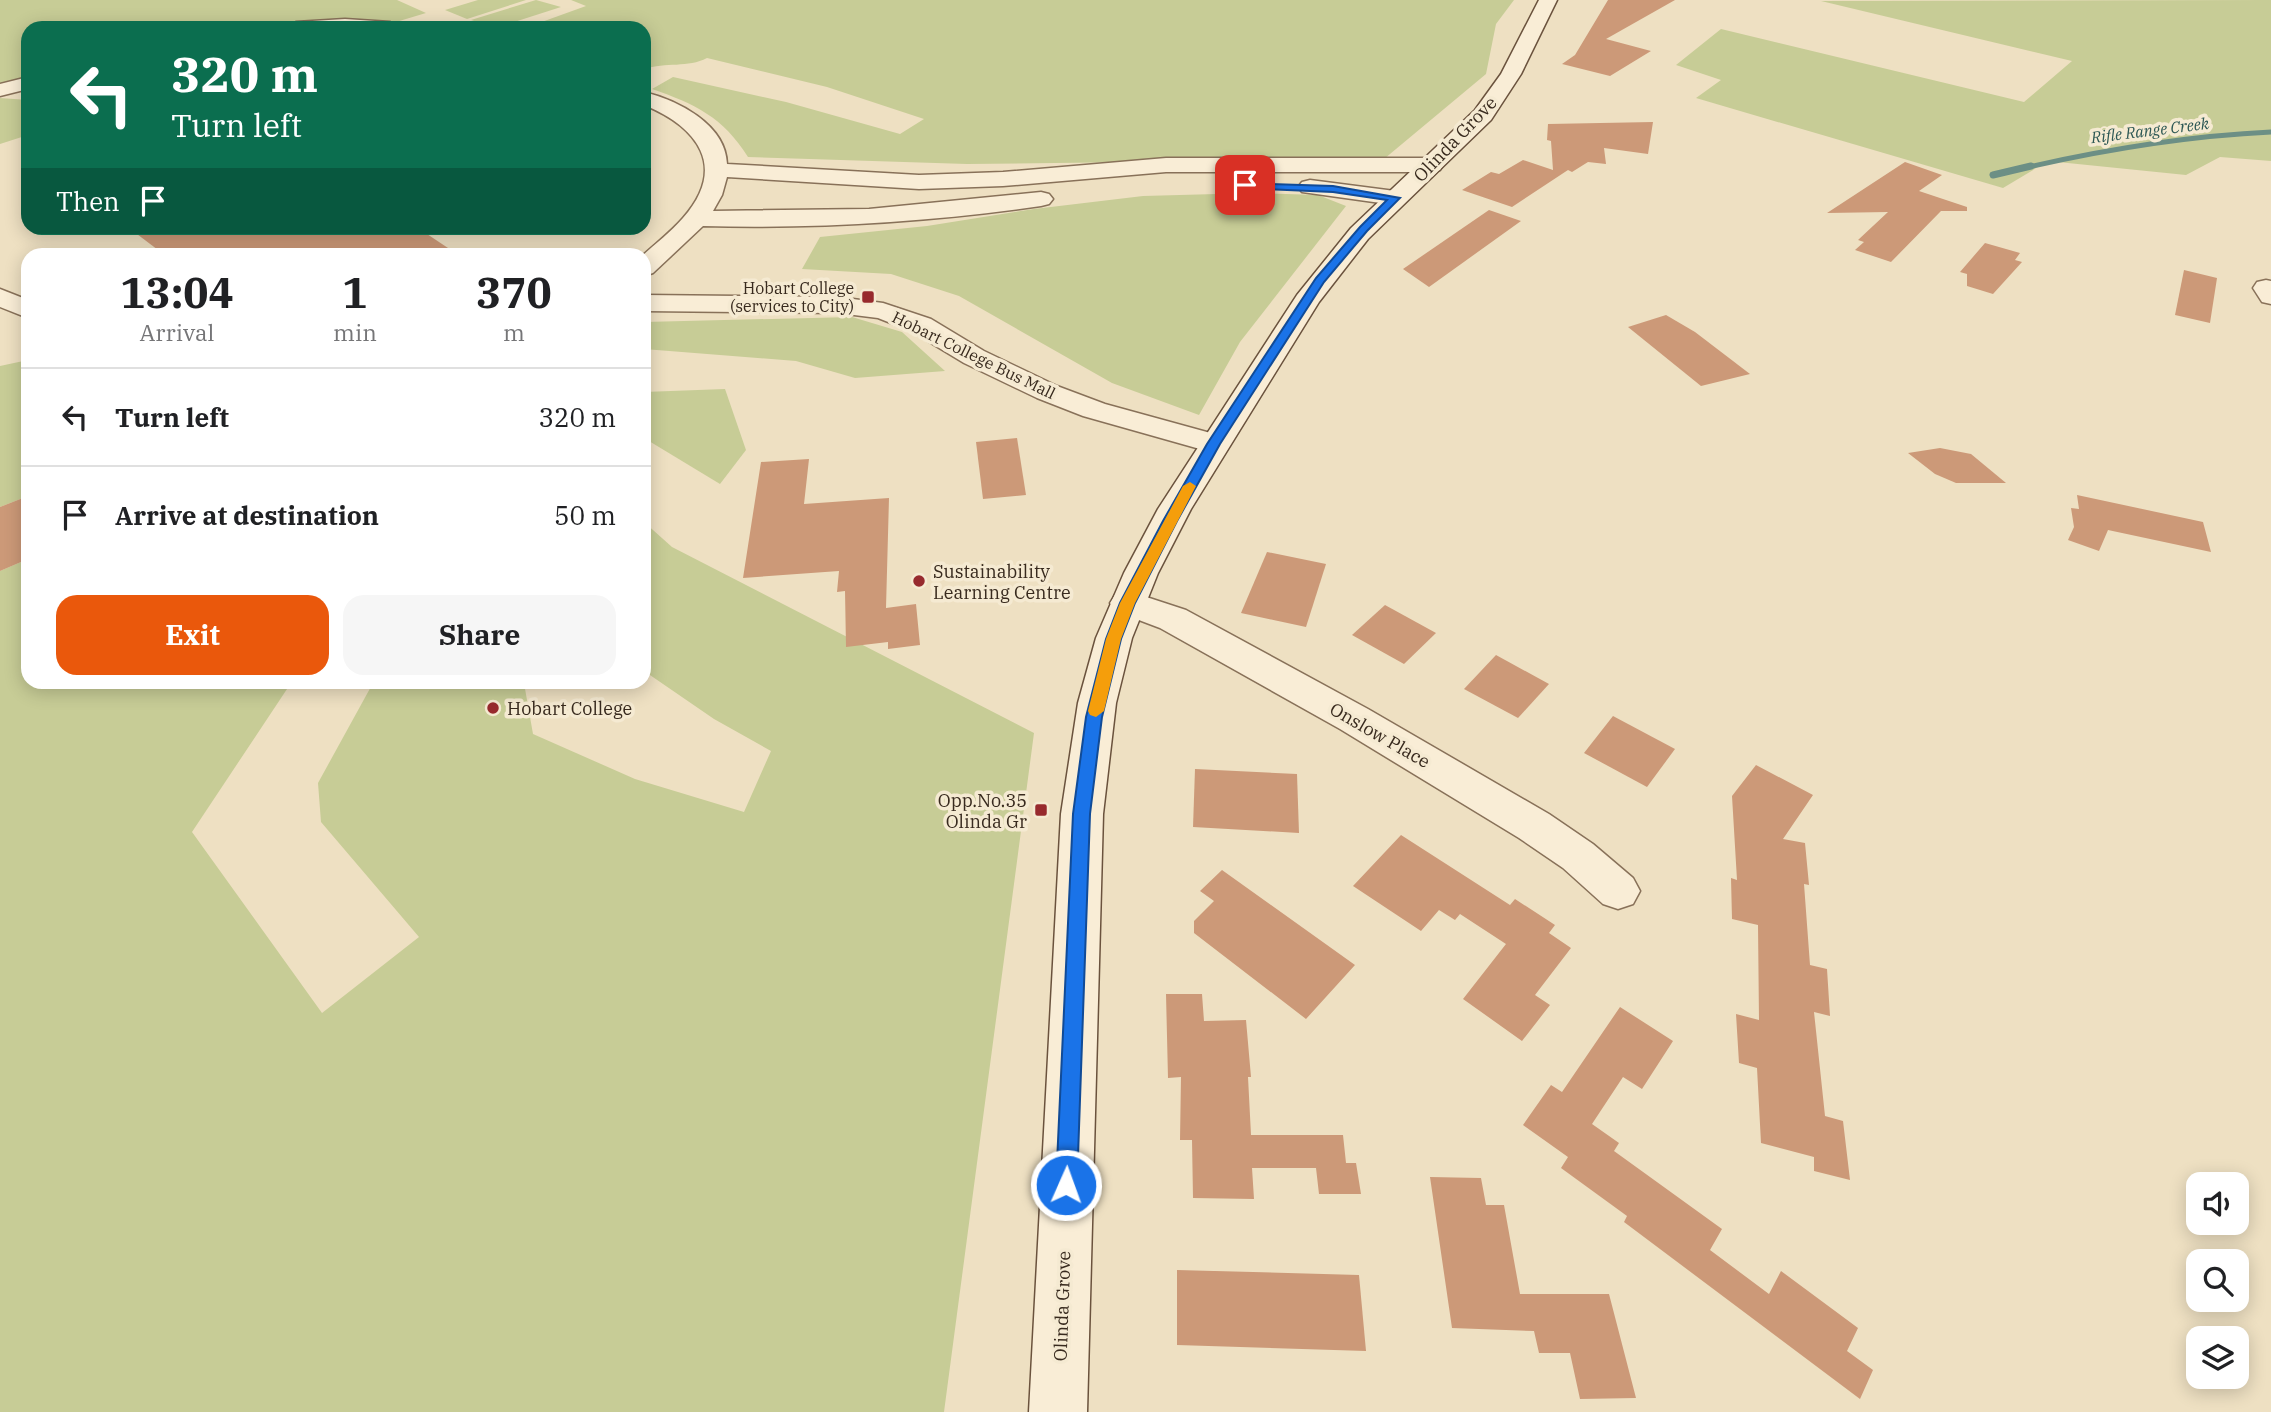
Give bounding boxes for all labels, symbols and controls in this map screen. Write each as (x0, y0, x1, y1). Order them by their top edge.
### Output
text: 320 m (171, 42, 318, 105)
icon: left (56, 49, 147, 140)
street label: Olinda Grove (1408, 91, 1502, 187)
text: Turn left (171, 104, 302, 146)
water label: Rifle Range Creek (2089, 113, 2211, 147)
pin (1215, 155, 1275, 215)
icon: arrive (1226, 166, 1264, 204)
icon: arrive (134, 182, 172, 220)
text: Then (56, 184, 120, 218)
text: 13:04 (120, 265, 234, 320)
text: 1 (342, 265, 368, 320)
text: 370 (476, 265, 552, 320)
place label: Hobart College (services to City) (730, 278, 854, 316)
marker: Hobart College (services to City) (860, 289, 876, 305)
street label: Hobart College Bus Mall (889, 307, 1059, 403)
text: Arrival (140, 317, 214, 347)
text: min (333, 317, 377, 347)
text: m (503, 317, 525, 347)
icon: left (56, 398, 94, 436)
text: Turn left (115, 400, 229, 434)
text: 320 m (538, 400, 616, 434)
icon: arrive (56, 496, 94, 534)
text: Arrive at destination (115, 498, 379, 532)
text: 50 m (554, 498, 616, 532)
place label: Sustainability Learning Centre (933, 560, 1071, 604)
marker: Sustainability Learning Centre (911, 573, 927, 589)
button: Exit (56, 595, 329, 675)
button: Share (343, 595, 616, 675)
place label: Hobart College (507, 697, 632, 720)
street label: Onslow Place (1326, 697, 1434, 773)
marker: Hobart College (485, 700, 501, 716)
place label: Opp.No.35 Olinda Gr (938, 789, 1027, 833)
marker: Opp.No.35 Olinda Gr (1033, 802, 1049, 818)
position arrow (1029, 1148, 1103, 1222)
map controls (2186, 1172, 2249, 1389)
button: sound (2186, 1172, 2249, 1235)
button: search (2186, 1249, 2249, 1312)
street label: Olinda Grove (1049, 1250, 1075, 1362)
button: layers (2186, 1326, 2249, 1389)

